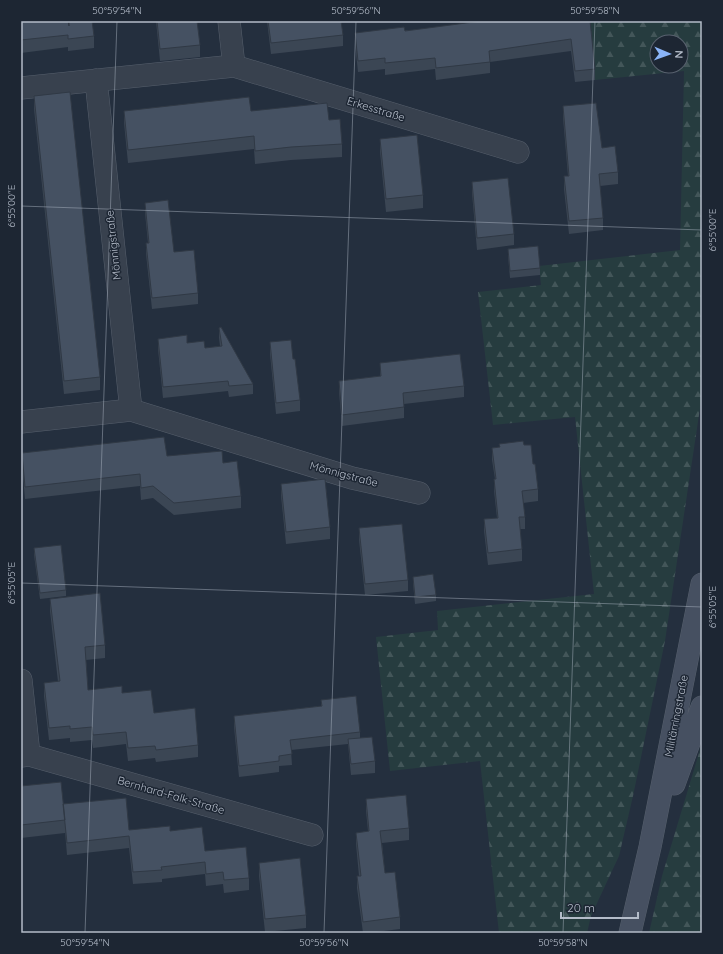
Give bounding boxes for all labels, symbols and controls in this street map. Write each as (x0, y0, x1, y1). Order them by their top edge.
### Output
text: 50°59'54"N (92, 4, 142, 17)
text: 50°59'56"N (331, 4, 381, 17)
text: 50°59'58"N (570, 4, 620, 17)
north arrow (649, 34, 689, 74)
text: N (672, 50, 686, 59)
street label: Erkesstraße (345, 94, 407, 124)
text: 6°55'00"E (5, 184, 18, 227)
text: 6°55'00"E (706, 208, 719, 251)
street label: Mönnigstraße (102, 209, 124, 281)
street label: Mönnigstraße (308, 458, 380, 490)
text: 6°55'05"E (5, 561, 18, 604)
text: 6°55'05"E (706, 585, 719, 628)
street label: Militärringstraße (661, 674, 691, 758)
street label: Bernhard-Falk-Straße (116, 773, 226, 817)
scale bar (561, 894, 638, 920)
text: 20 m (567, 900, 595, 915)
text: 50°59'54"N (60, 936, 110, 949)
text: 50°59'56"N (299, 936, 349, 949)
text: 50°59'58"N (538, 936, 588, 949)

